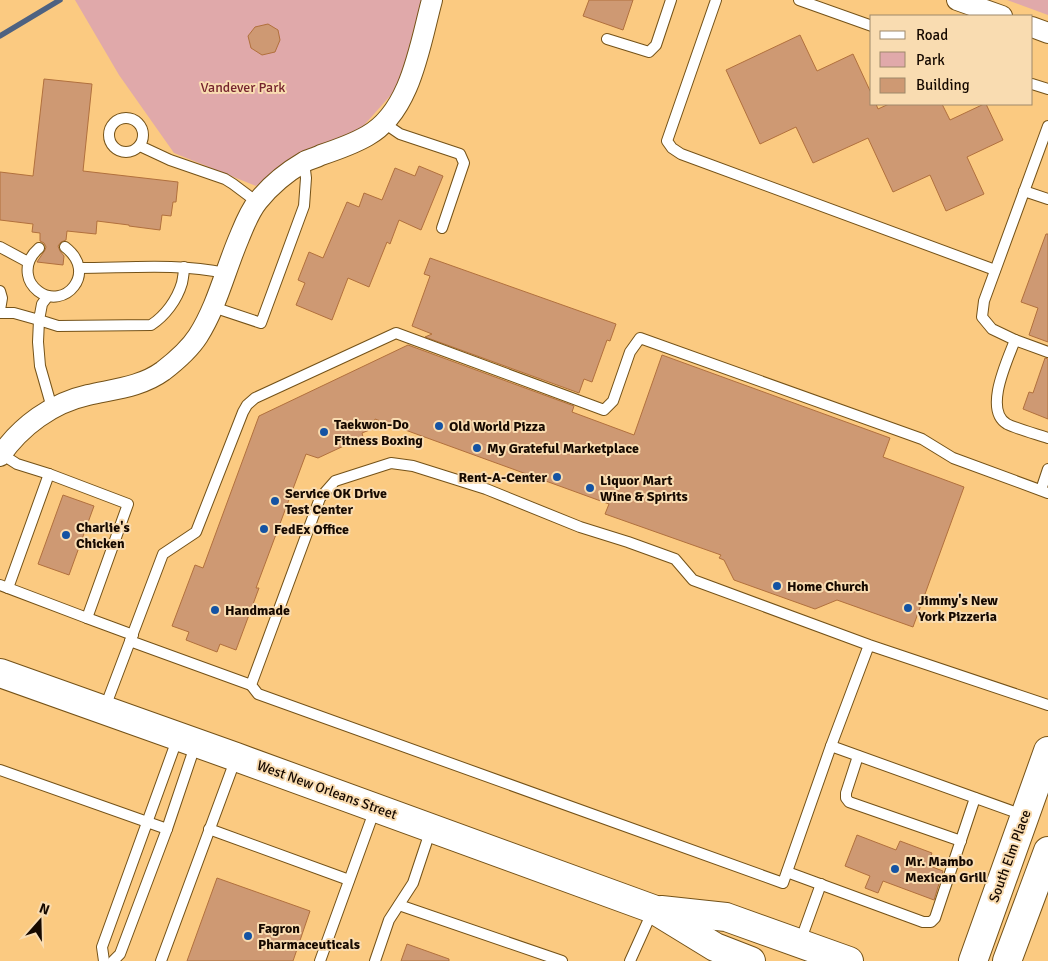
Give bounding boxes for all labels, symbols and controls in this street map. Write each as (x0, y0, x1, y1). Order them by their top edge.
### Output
legend (870, 15, 1033, 105)
text: Road (916, 26, 948, 44)
text: Park (916, 51, 945, 69)
text: Building (916, 76, 970, 94)
park label: Vandever Park (201, 79, 285, 96)
place label: Taekwon-Do Fitness Boxing (334, 416, 423, 449)
place label: Old World Pizza (449, 418, 545, 435)
marker: Old World Pizza (433, 420, 445, 432)
marker: Taekwon-Do Fitness Boxing (318, 426, 330, 438)
place label: My Grateful Marketplace (487, 440, 639, 457)
marker: My Grateful Marketplace (471, 442, 483, 454)
place label: Rent-A-Center (459, 469, 547, 486)
marker: Rent-A-Center (551, 471, 563, 483)
place label: Liquor Mart Wine & Spirits (600, 472, 688, 505)
marker: Liquor Mart Wine & Spirits (584, 482, 596, 494)
place label: Service OK Drive Test Center (285, 485, 387, 518)
marker: Service OK Drive Test Center (269, 495, 281, 507)
place label: Charlie's Chicken (76, 519, 130, 552)
place label: FedEx Office (274, 521, 349, 538)
marker: FedEx Office (258, 523, 270, 535)
marker: Charlie's Chicken (60, 529, 72, 541)
place label: Home Church (787, 578, 869, 595)
marker: Home Church (771, 580, 783, 592)
place label: Jimmy's New York Pizzeria (917, 592, 998, 625)
place label: Handmade (225, 602, 290, 619)
marker: Jimmy's New York Pizzeria (902, 602, 914, 614)
marker: Handmade (209, 604, 221, 616)
street label: West New Orleans Street (255, 757, 399, 823)
street label: South Elm Place (985, 807, 1035, 905)
place label: Mr. Mambo Mexican Grill (905, 853, 988, 886)
marker: Mr. Mambo Mexican Grill (889, 863, 901, 875)
north arrow (15, 896, 65, 946)
text: N (37, 900, 52, 919)
place label: Fagron Pharmaceuticals (258, 920, 360, 953)
marker: Fagron Pharmaceuticals (242, 930, 254, 942)

